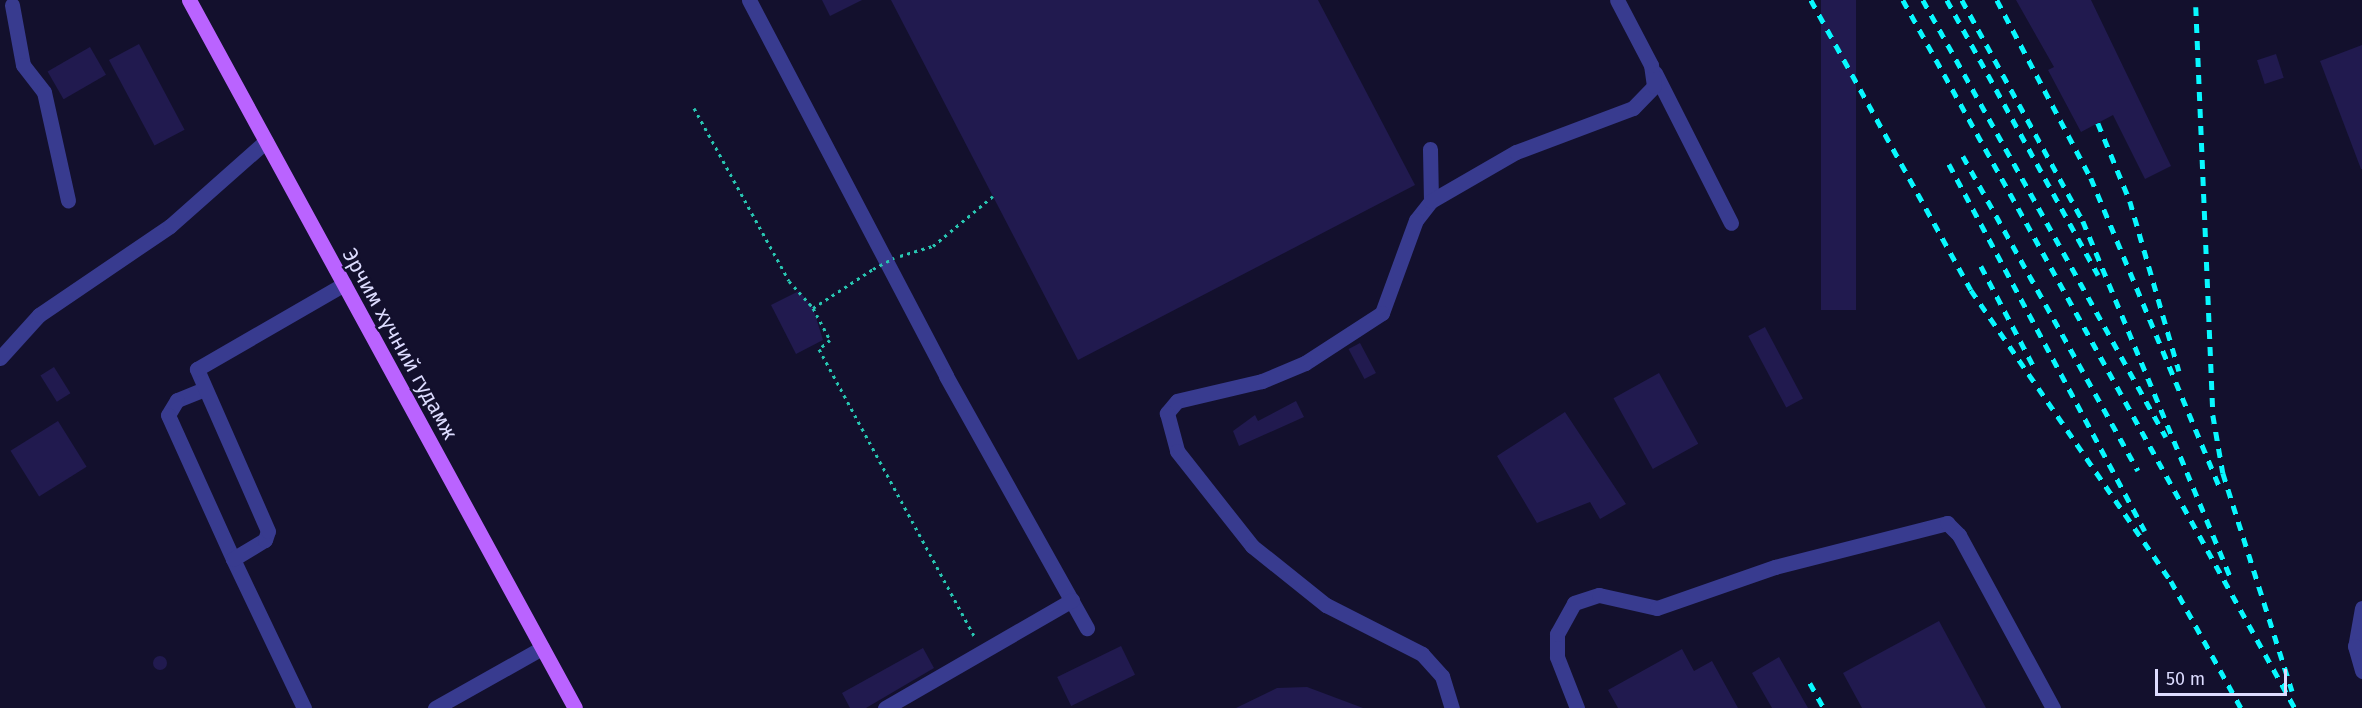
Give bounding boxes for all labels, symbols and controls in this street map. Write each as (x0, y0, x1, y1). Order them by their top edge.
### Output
street label: Эрчим хүчний гудамж (337, 244, 463, 444)
scale bar (2158, 657, 2290, 695)
text: 50 m (2166, 668, 2205, 690)

